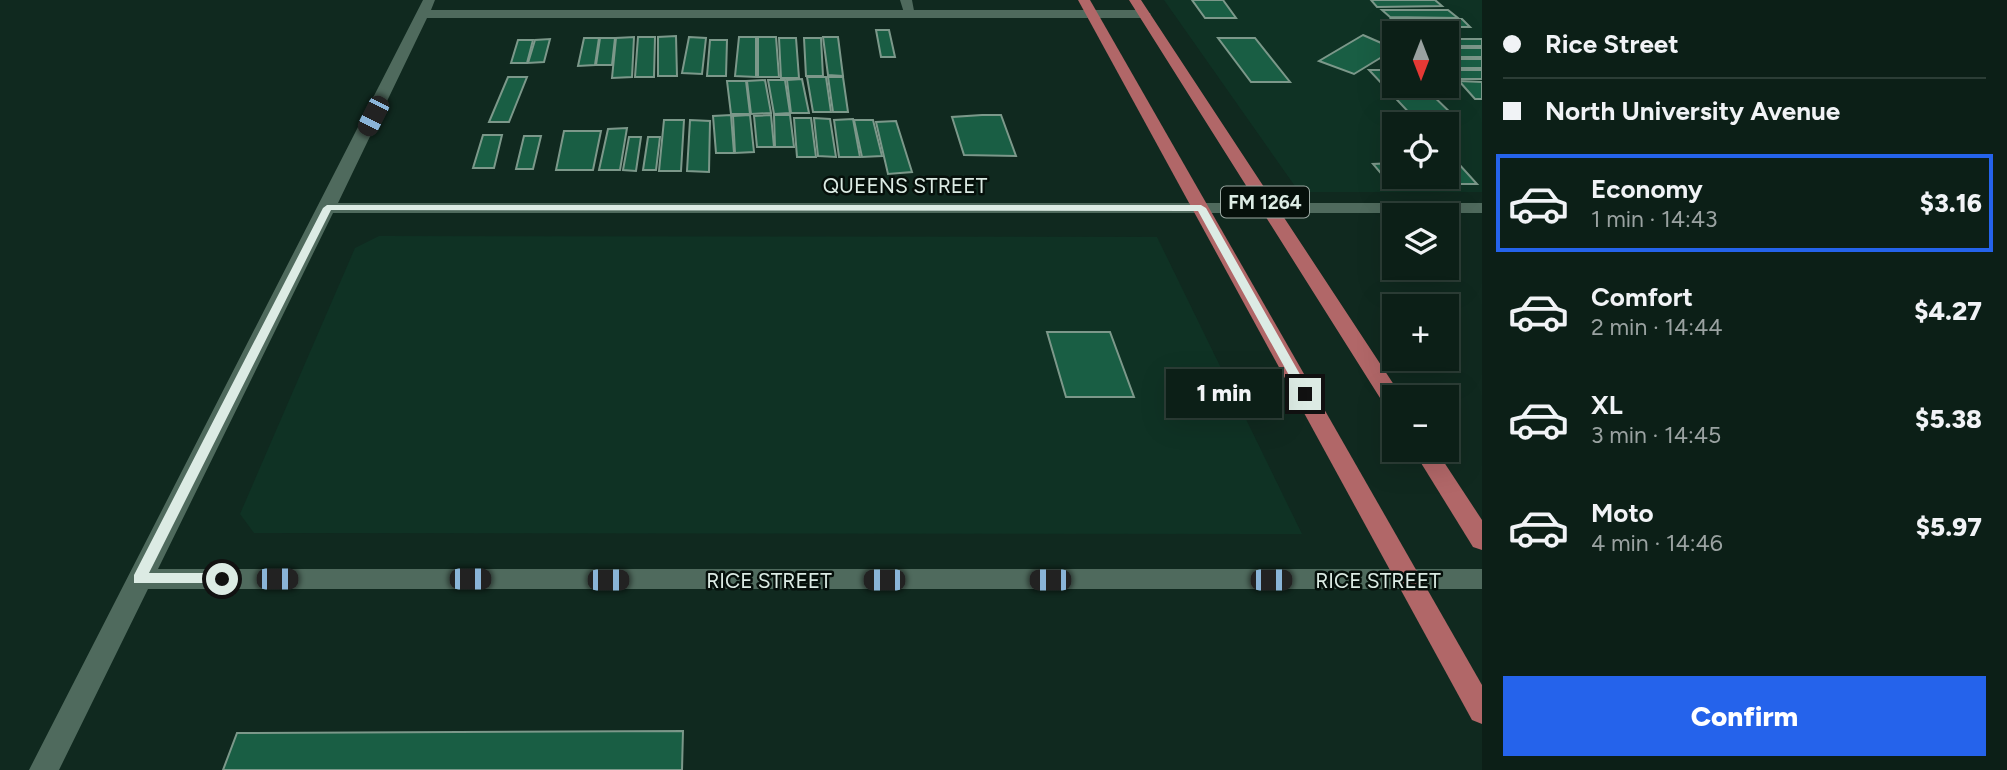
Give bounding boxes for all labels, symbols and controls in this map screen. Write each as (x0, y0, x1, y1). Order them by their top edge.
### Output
north arrow (1382, 21, 1460, 98)
map controls (1382, 21, 1459, 462)
text: Rice Street (1545, 28, 1679, 60)
car (355, 93, 392, 139)
text: North University Avenue (1545, 95, 1840, 127)
button: locate (1382, 112, 1459, 189)
icon: car (1507, 172, 1570, 235)
street label: QUEENS STREET (823, 173, 988, 198)
text: Economy (1591, 173, 1703, 205)
road number: FM 1264 (1221, 186, 1309, 218)
text: $3.16 (1920, 187, 1982, 219)
button: layers (1382, 203, 1459, 280)
text: 1 min · 14:43 (1591, 205, 1718, 233)
icon: car (1507, 280, 1570, 343)
text: Comfort (1591, 281, 1693, 313)
button: + (1382, 294, 1459, 371)
text: $4.27 (1914, 295, 1982, 327)
text: 2 min · 14:44 (1591, 313, 1723, 341)
callout: 1 min (1165, 370, 1280, 418)
route end (1289, 378, 1321, 410)
text: 1 min (1197, 379, 1251, 407)
button: − (1382, 385, 1459, 462)
icon: car (1507, 388, 1570, 451)
text: XL (1591, 389, 1623, 421)
text: $5.38 (1915, 403, 1982, 435)
text: 3 min · 14:45 (1591, 421, 1721, 449)
icon: car (1507, 496, 1570, 559)
text: Moto (1591, 497, 1654, 529)
text: $5.97 (1916, 511, 1982, 543)
text: 4 min · 14:46 (1591, 529, 1723, 557)
route start (206, 563, 238, 595)
street label: RICE STREET (706, 568, 832, 593)
street label: RICE STREET (1315, 568, 1441, 593)
car (257, 569, 299, 590)
car (450, 569, 492, 590)
car (588, 570, 630, 591)
car (864, 570, 906, 591)
car (1030, 570, 1072, 591)
car (1251, 570, 1293, 591)
button: Confirm (1503, 676, 1986, 756)

